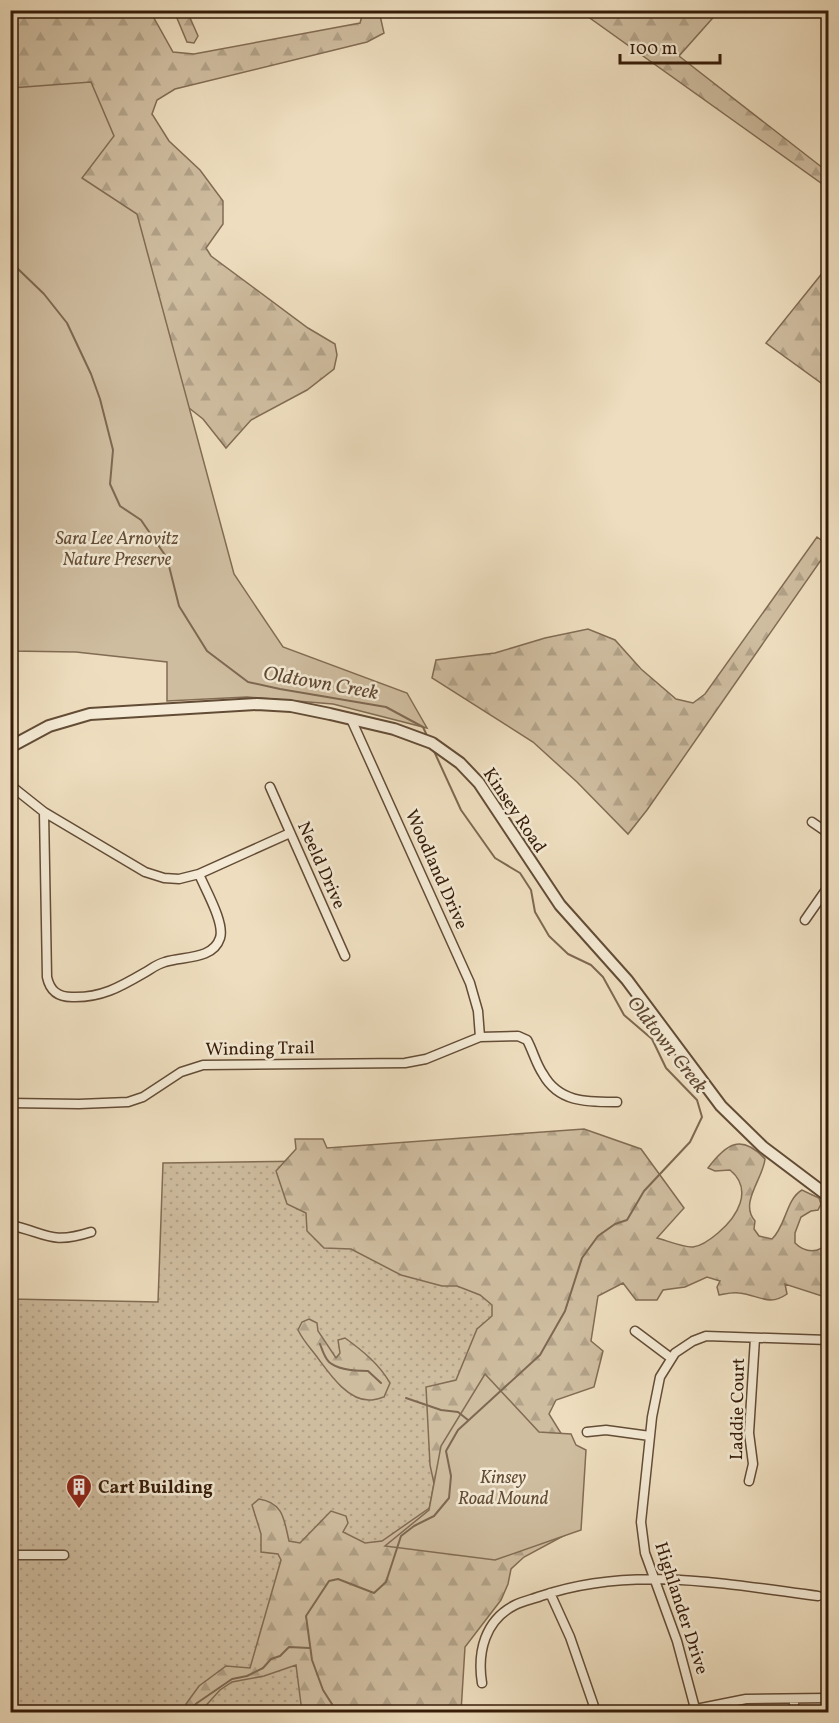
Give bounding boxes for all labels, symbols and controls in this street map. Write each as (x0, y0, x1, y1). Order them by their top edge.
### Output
scale bar (620, 27, 720, 65)
text: 100 m (629, 37, 678, 62)
park label: Sara Lee Arnovitz Nature Preserve (55, 527, 179, 573)
water label: Oldtown Creek (261, 660, 381, 708)
street label: Kinsey Road (476, 763, 551, 858)
street label: Woodland Drive (398, 806, 473, 933)
street label: Neeld Drive (290, 818, 351, 913)
water label: Oldtown Creek (619, 991, 713, 1100)
street label: Winding Trail (205, 1036, 315, 1063)
street label: Laddie Court (725, 1358, 752, 1460)
park label: Kinsey Road Mound (458, 1466, 549, 1512)
building icon: Cart Building (64, 1472, 94, 1510)
place label: Cart Building (98, 1476, 213, 1501)
street label: Highlander Drive (647, 1539, 714, 1678)

